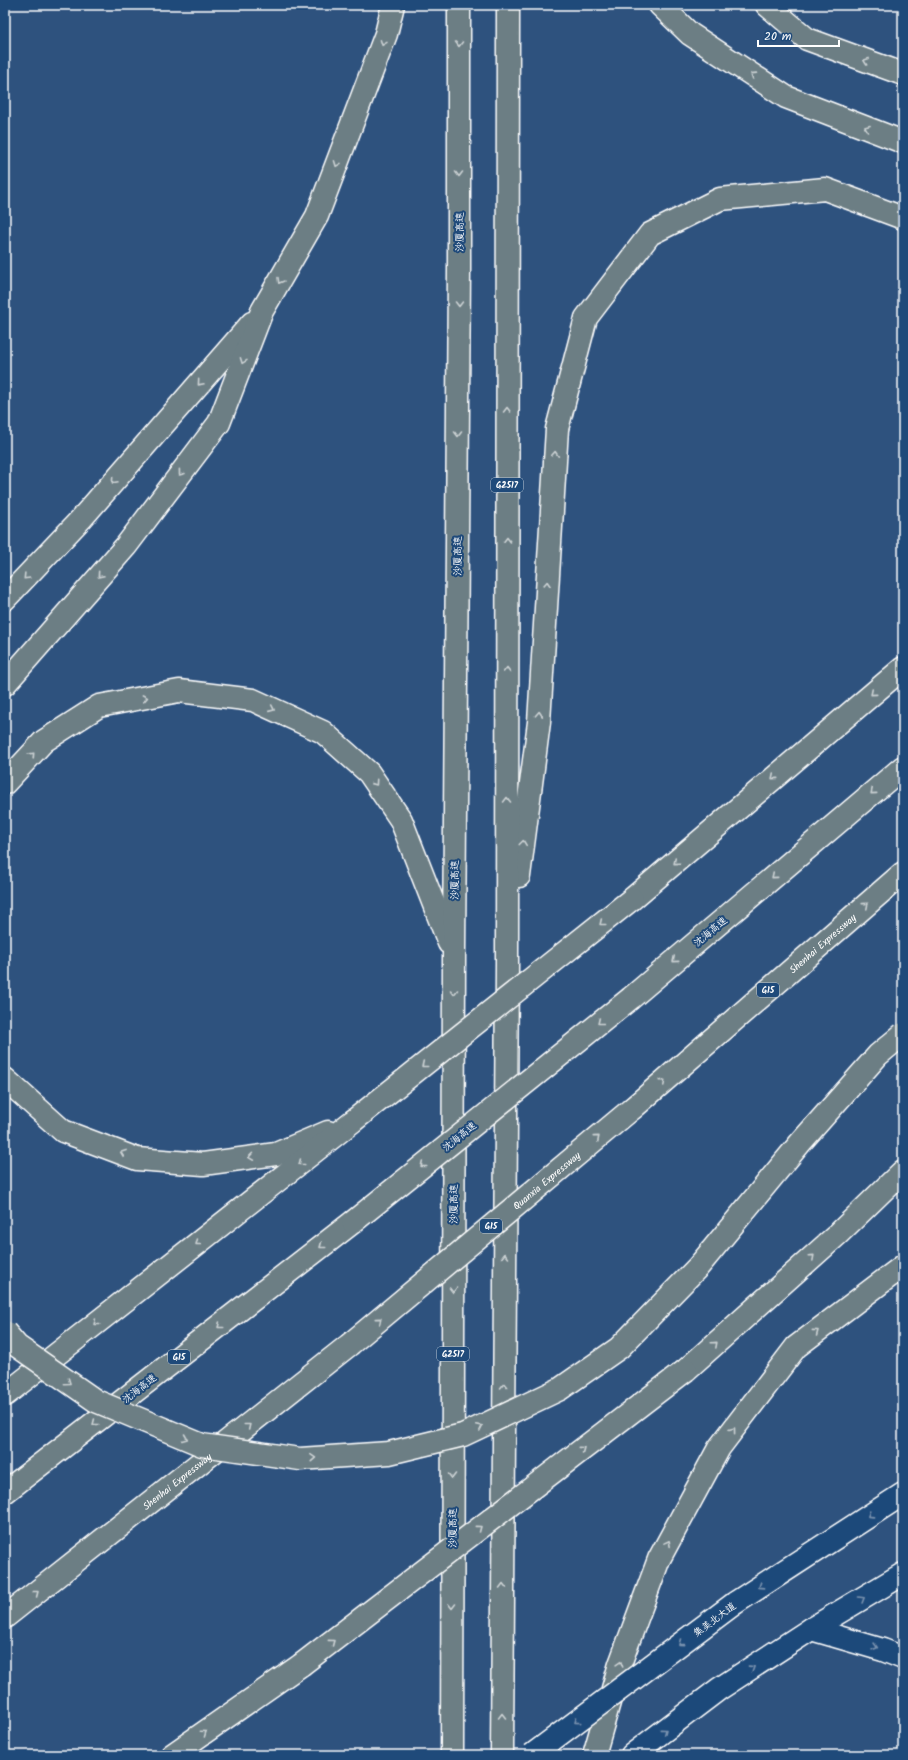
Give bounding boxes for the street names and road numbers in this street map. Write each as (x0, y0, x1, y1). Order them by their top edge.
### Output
street label: 沙厦高速 (452, 212, 468, 252)
road number: G2517 (491, 478, 523, 492)
street label: 沙厦高速 (450, 536, 466, 576)
street label: 沙厦高速 (447, 860, 463, 900)
street label: Shenhai Expressway (786, 910, 860, 978)
street label: 沈海高速 (690, 913, 731, 951)
road number: G15 (757, 983, 779, 997)
street label: 沈海高速 (439, 1118, 480, 1156)
street label: Quanxia Expressway (510, 1148, 585, 1214)
street label: 沙厦高速 (446, 1184, 462, 1224)
road number: G15 (480, 1219, 502, 1233)
road number: G2517 (437, 1347, 469, 1361)
road number: G15 (168, 1350, 190, 1364)
street label: 沈海高速 (119, 1370, 160, 1407)
street label: Shenhai Expressway (139, 1449, 216, 1514)
street label: 沙厦高速 (445, 1508, 461, 1548)
street label: 集美北大道 (690, 1598, 739, 1641)

